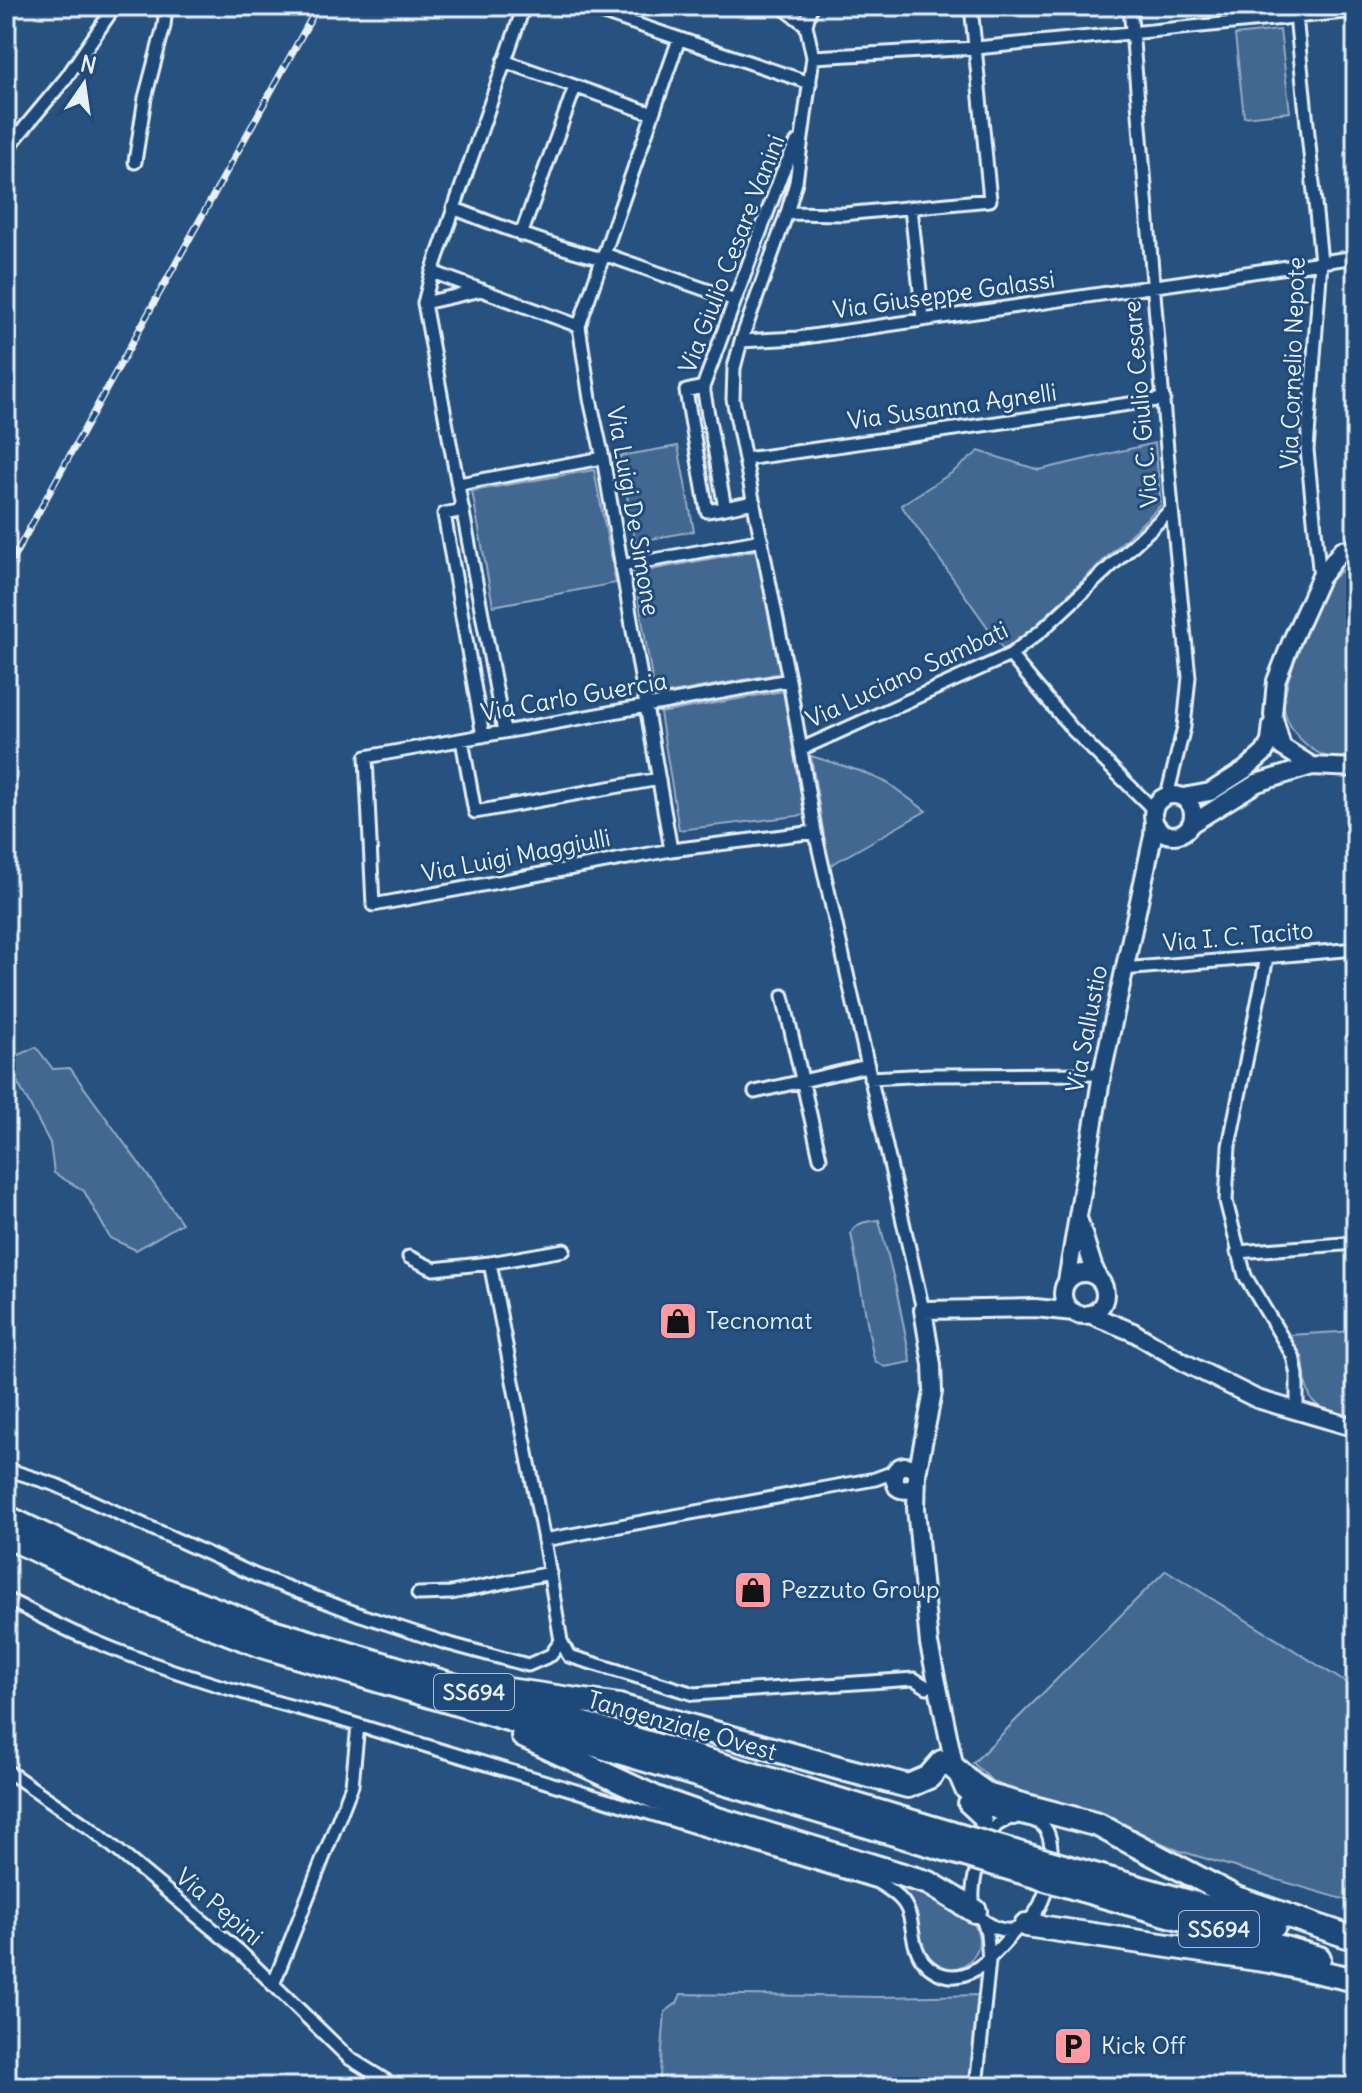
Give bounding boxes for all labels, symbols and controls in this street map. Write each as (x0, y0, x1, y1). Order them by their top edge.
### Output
north arrow (44, 44, 124, 124)
text: N (78, 49, 99, 80)
street label: Via Giulio Cesare Vanini (672, 130, 790, 377)
street label: Via Cornelio Nepote (1273, 256, 1311, 470)
street label: Via Giuseppe Galassi (831, 264, 1057, 324)
street label: Via C. Giulio Cesare (1116, 299, 1164, 509)
street label: Via Susanna Agnelli (845, 376, 1058, 436)
street label: Via Luigi De Simone (601, 404, 667, 618)
street label: Via Luciano Sambati (801, 614, 1012, 734)
street label: Via Carlo Guercia (478, 665, 669, 727)
street label: Via Luigi Maggiulli (419, 822, 613, 888)
street label: Via I. C. Tacito (1161, 914, 1315, 958)
street label: Via Sallustio (1059, 962, 1113, 1095)
shop icon: Tecnomat (657, 1300, 699, 1342)
place label: Tecnomat (706, 1305, 812, 1335)
shop icon: Pezzuto Group (732, 1569, 774, 1611)
place label: Pezzuto Group (781, 1574, 940, 1604)
road number: SS694 (434, 1674, 514, 1710)
street label: Tangenziale Ovest (584, 1684, 780, 1766)
street label: Via Pepini (170, 1861, 269, 1951)
road number: SS694 (1179, 1911, 1259, 1947)
parking icon: Kick Off (1052, 2025, 1094, 2067)
place label: Kick Off (1101, 2030, 1187, 2060)

